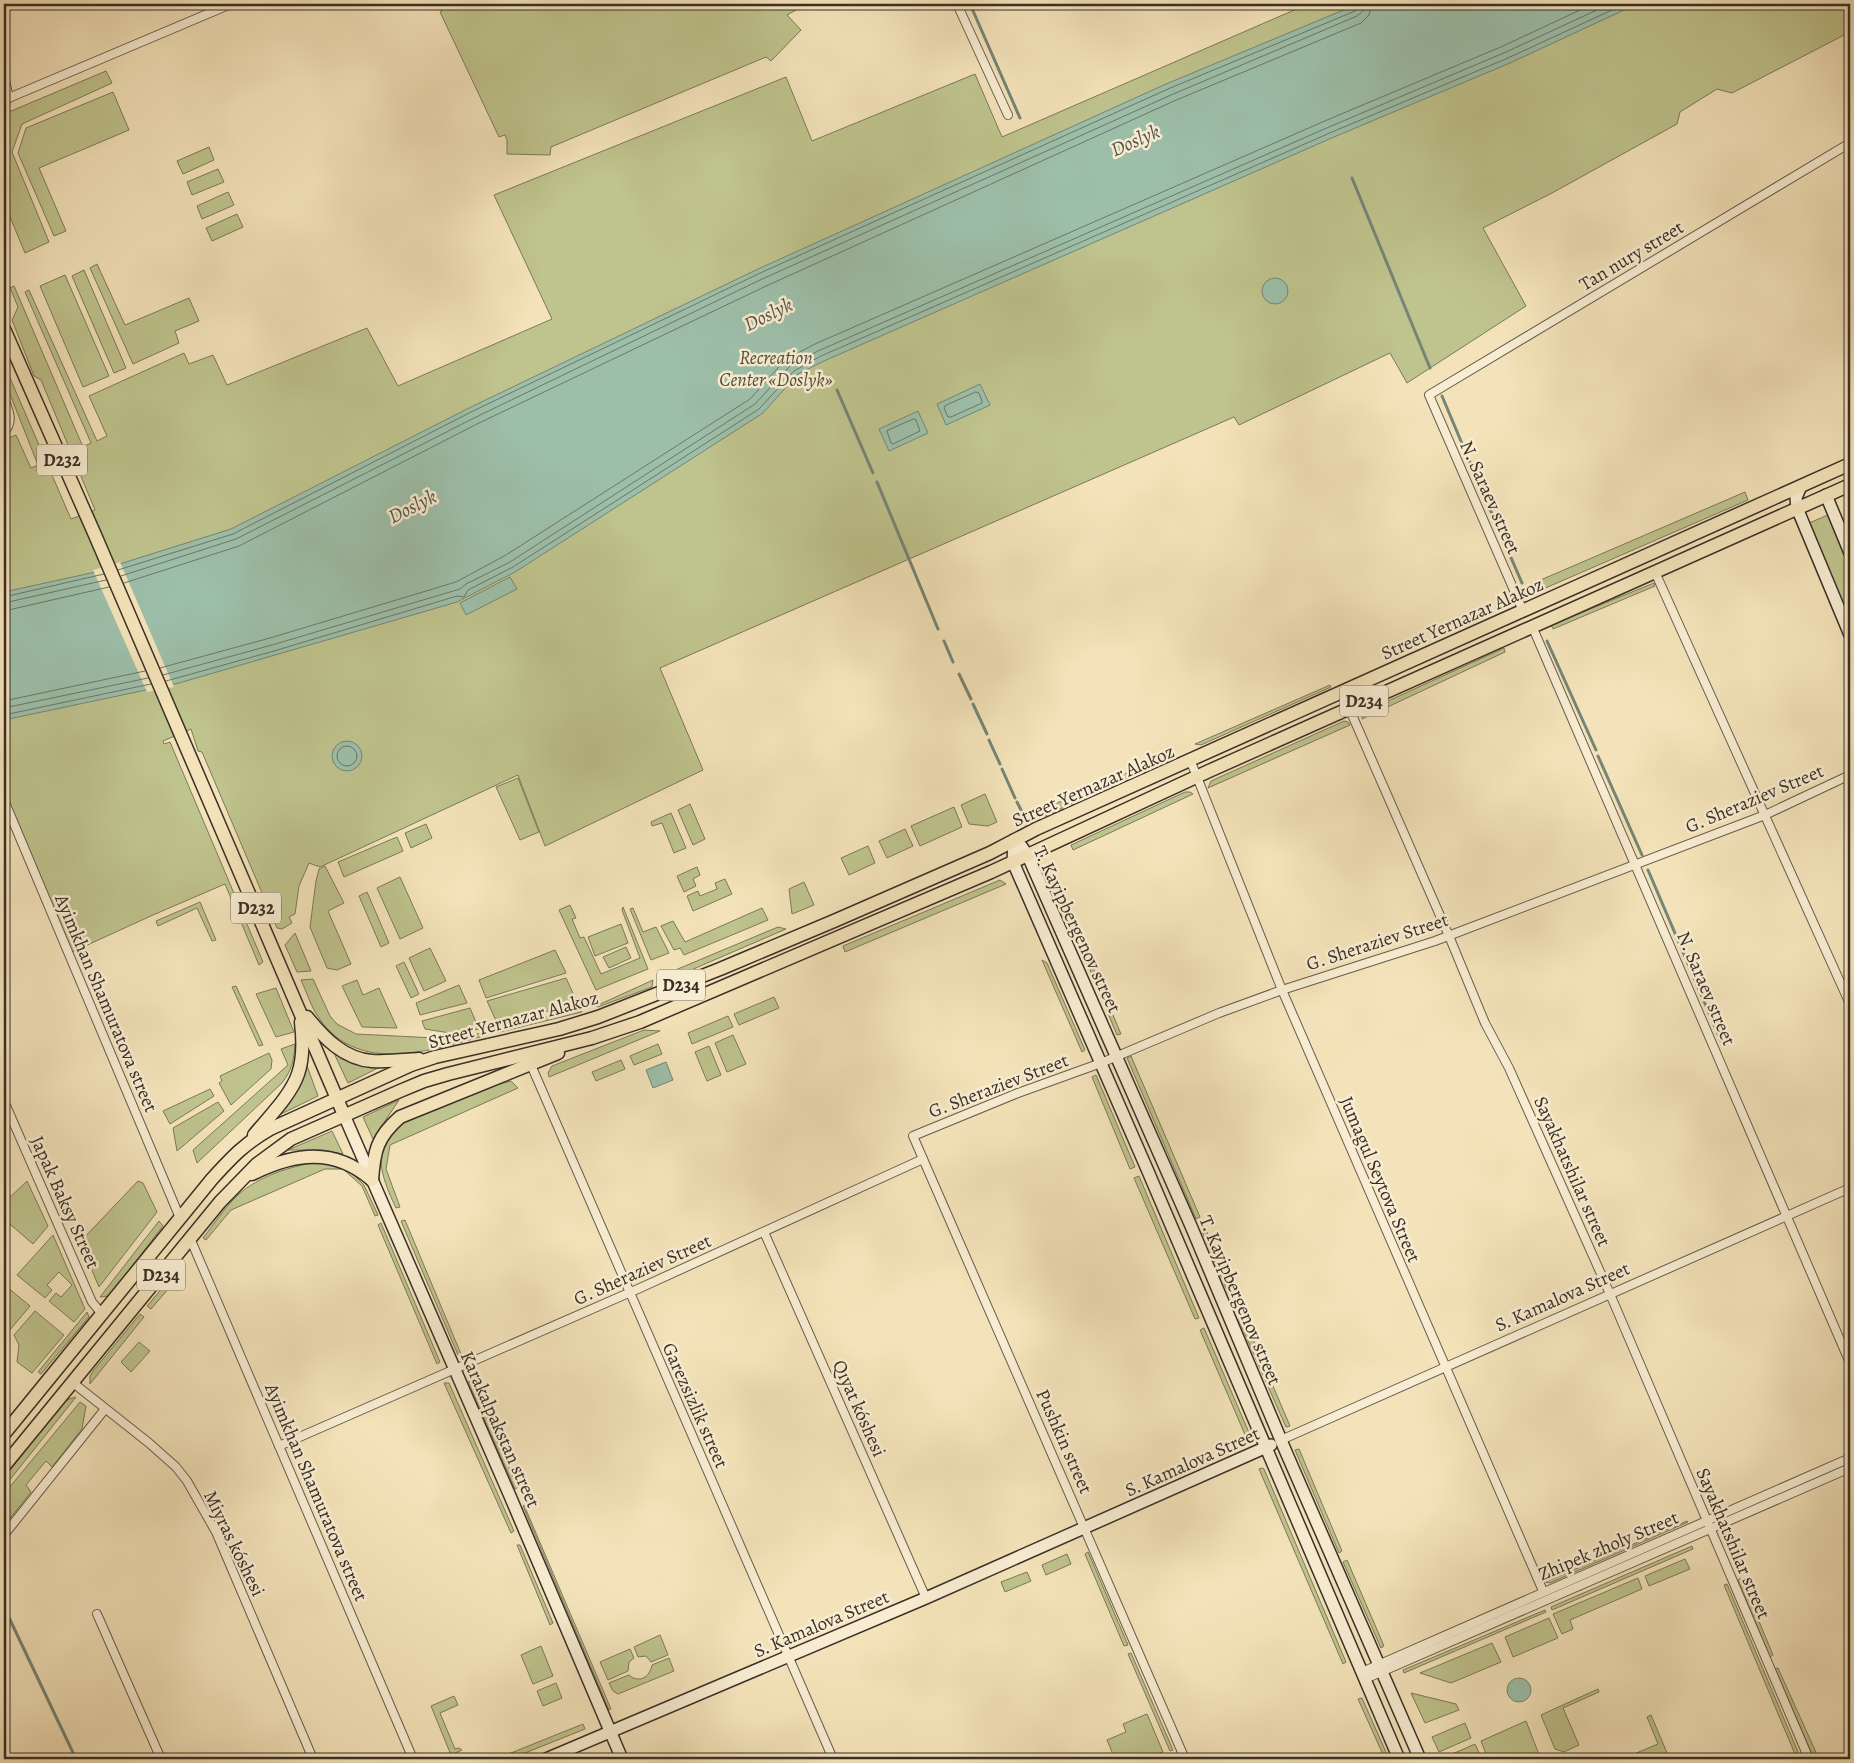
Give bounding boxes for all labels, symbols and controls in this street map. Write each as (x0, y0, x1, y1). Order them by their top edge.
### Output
water label: Doslyk (1106, 118, 1164, 163)
street label: Tan nury street (1575, 215, 1688, 297)
water label: Doslyk (739, 291, 797, 338)
park label: Recreation Center «Doslyk» (719, 345, 833, 393)
street label: N. Saraev street (1453, 436, 1527, 558)
road number: D232 (37, 444, 87, 476)
water label: Doslyk (383, 483, 441, 530)
street label: Street Yernazar Alakoz (1377, 571, 1548, 666)
road number: D234 (1340, 686, 1388, 716)
street label: Street Yernazar Alakoz (1008, 738, 1179, 833)
street label: G. Sheraziev Street (1681, 758, 1828, 840)
street label: T. Kayipbergenov street (1027, 842, 1127, 1017)
street label: Ayimkhan Shamuratova street (48, 890, 164, 1116)
road number: D232 (231, 892, 281, 924)
street label: G. Sheraziev Street (1303, 907, 1452, 977)
street label: N. Saraev street (1670, 927, 1742, 1050)
road number: D234 (657, 970, 705, 1000)
street label: Street Yernazar Alakoz (425, 985, 601, 1055)
street label: G. Sheraziev Street (925, 1047, 1072, 1125)
street label: Jumagul Seytova Street (1333, 1092, 1427, 1267)
street label: Sayakhatshilar street (1527, 1092, 1617, 1251)
street label: Japak Baksy Street (24, 1132, 106, 1273)
street label: T. Kayipbergenov street (1193, 1212, 1288, 1389)
street label: G. Sheraziev Street (570, 1228, 715, 1312)
street label: S. Kamalova Street (1491, 1256, 1634, 1338)
road number: D234 (137, 1260, 185, 1290)
street label: Garezsizlik street (656, 1338, 734, 1472)
street label: Karakalpakstan street (454, 1347, 546, 1512)
street label: Qıyat kóshesi (826, 1356, 892, 1461)
street label: Ayimkhan Shamuratova street (258, 1379, 374, 1605)
street label: Pushkin street (1029, 1385, 1099, 1498)
street label: S. Kamalova Street (1121, 1421, 1264, 1503)
street label: Sayakhatshilar street (1689, 1464, 1777, 1623)
street label: Miyras kóshesi (197, 1486, 271, 1601)
street label: Zhipek zholy Street (1534, 1505, 1683, 1587)
street label: S. Kamalova Street (750, 1584, 893, 1664)

